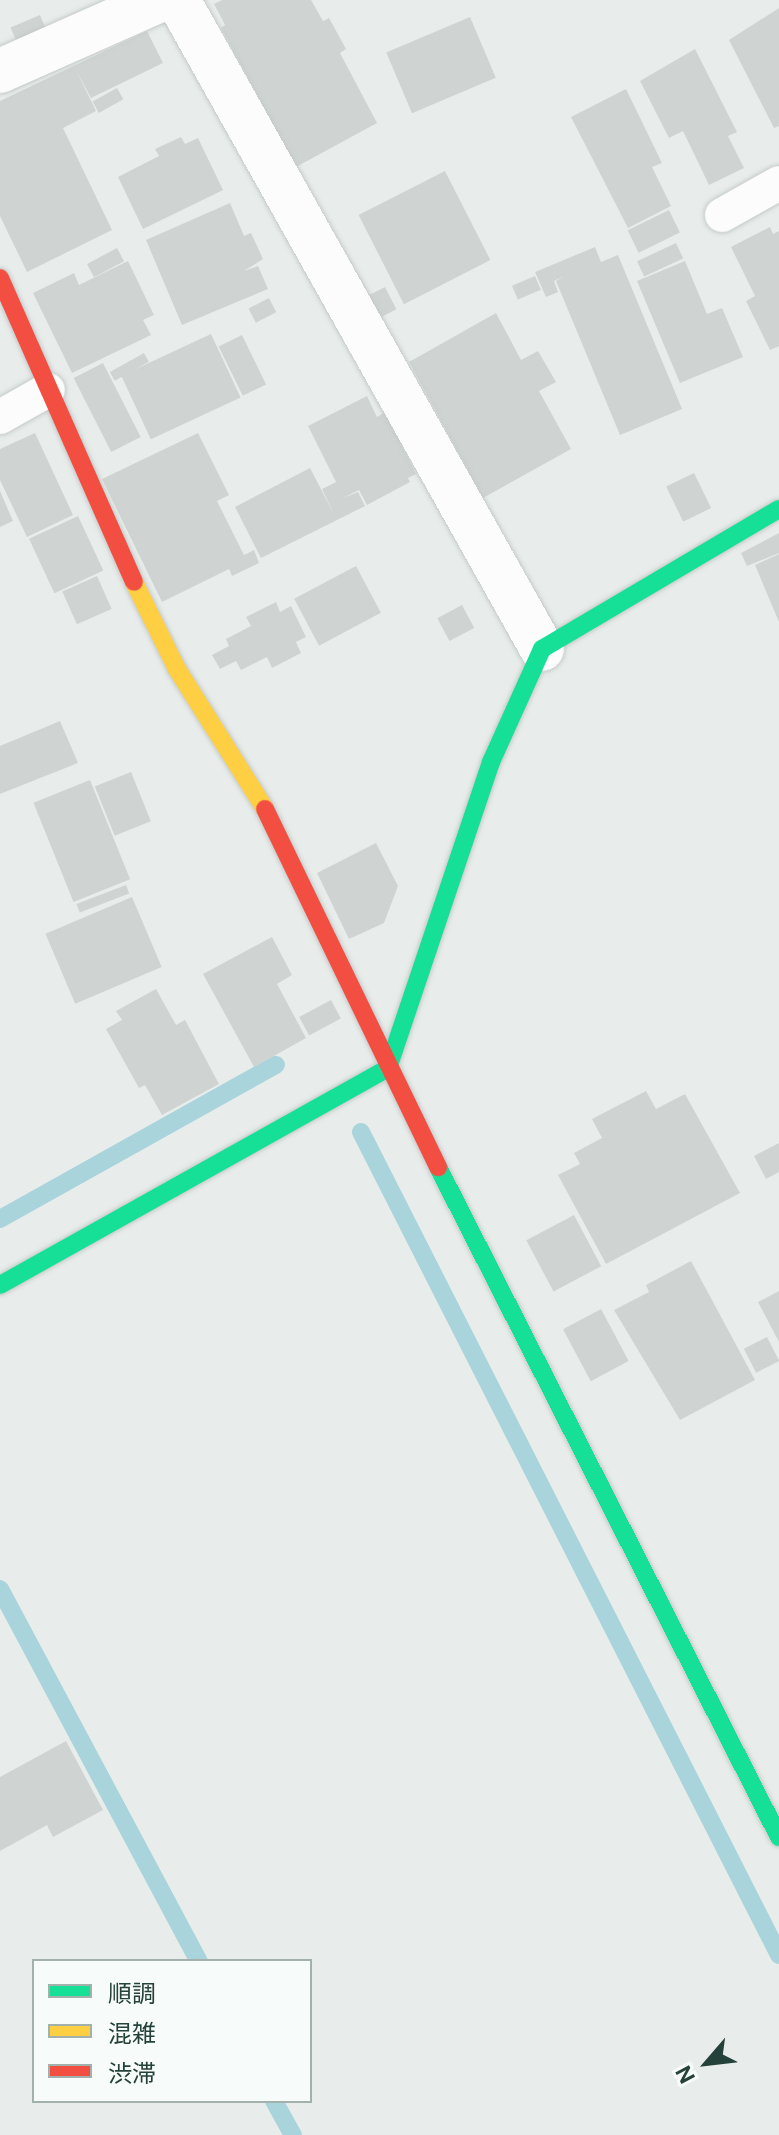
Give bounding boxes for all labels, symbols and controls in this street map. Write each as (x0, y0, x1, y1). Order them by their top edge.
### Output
legend (32, 1959, 312, 2103)
text: 順調 (108, 1978, 156, 2009)
text: 混雑 (108, 2018, 156, 2049)
north arrow (667, 2023, 747, 2103)
text: 渋滞 (108, 2058, 156, 2089)
text: N (669, 2061, 702, 2088)

